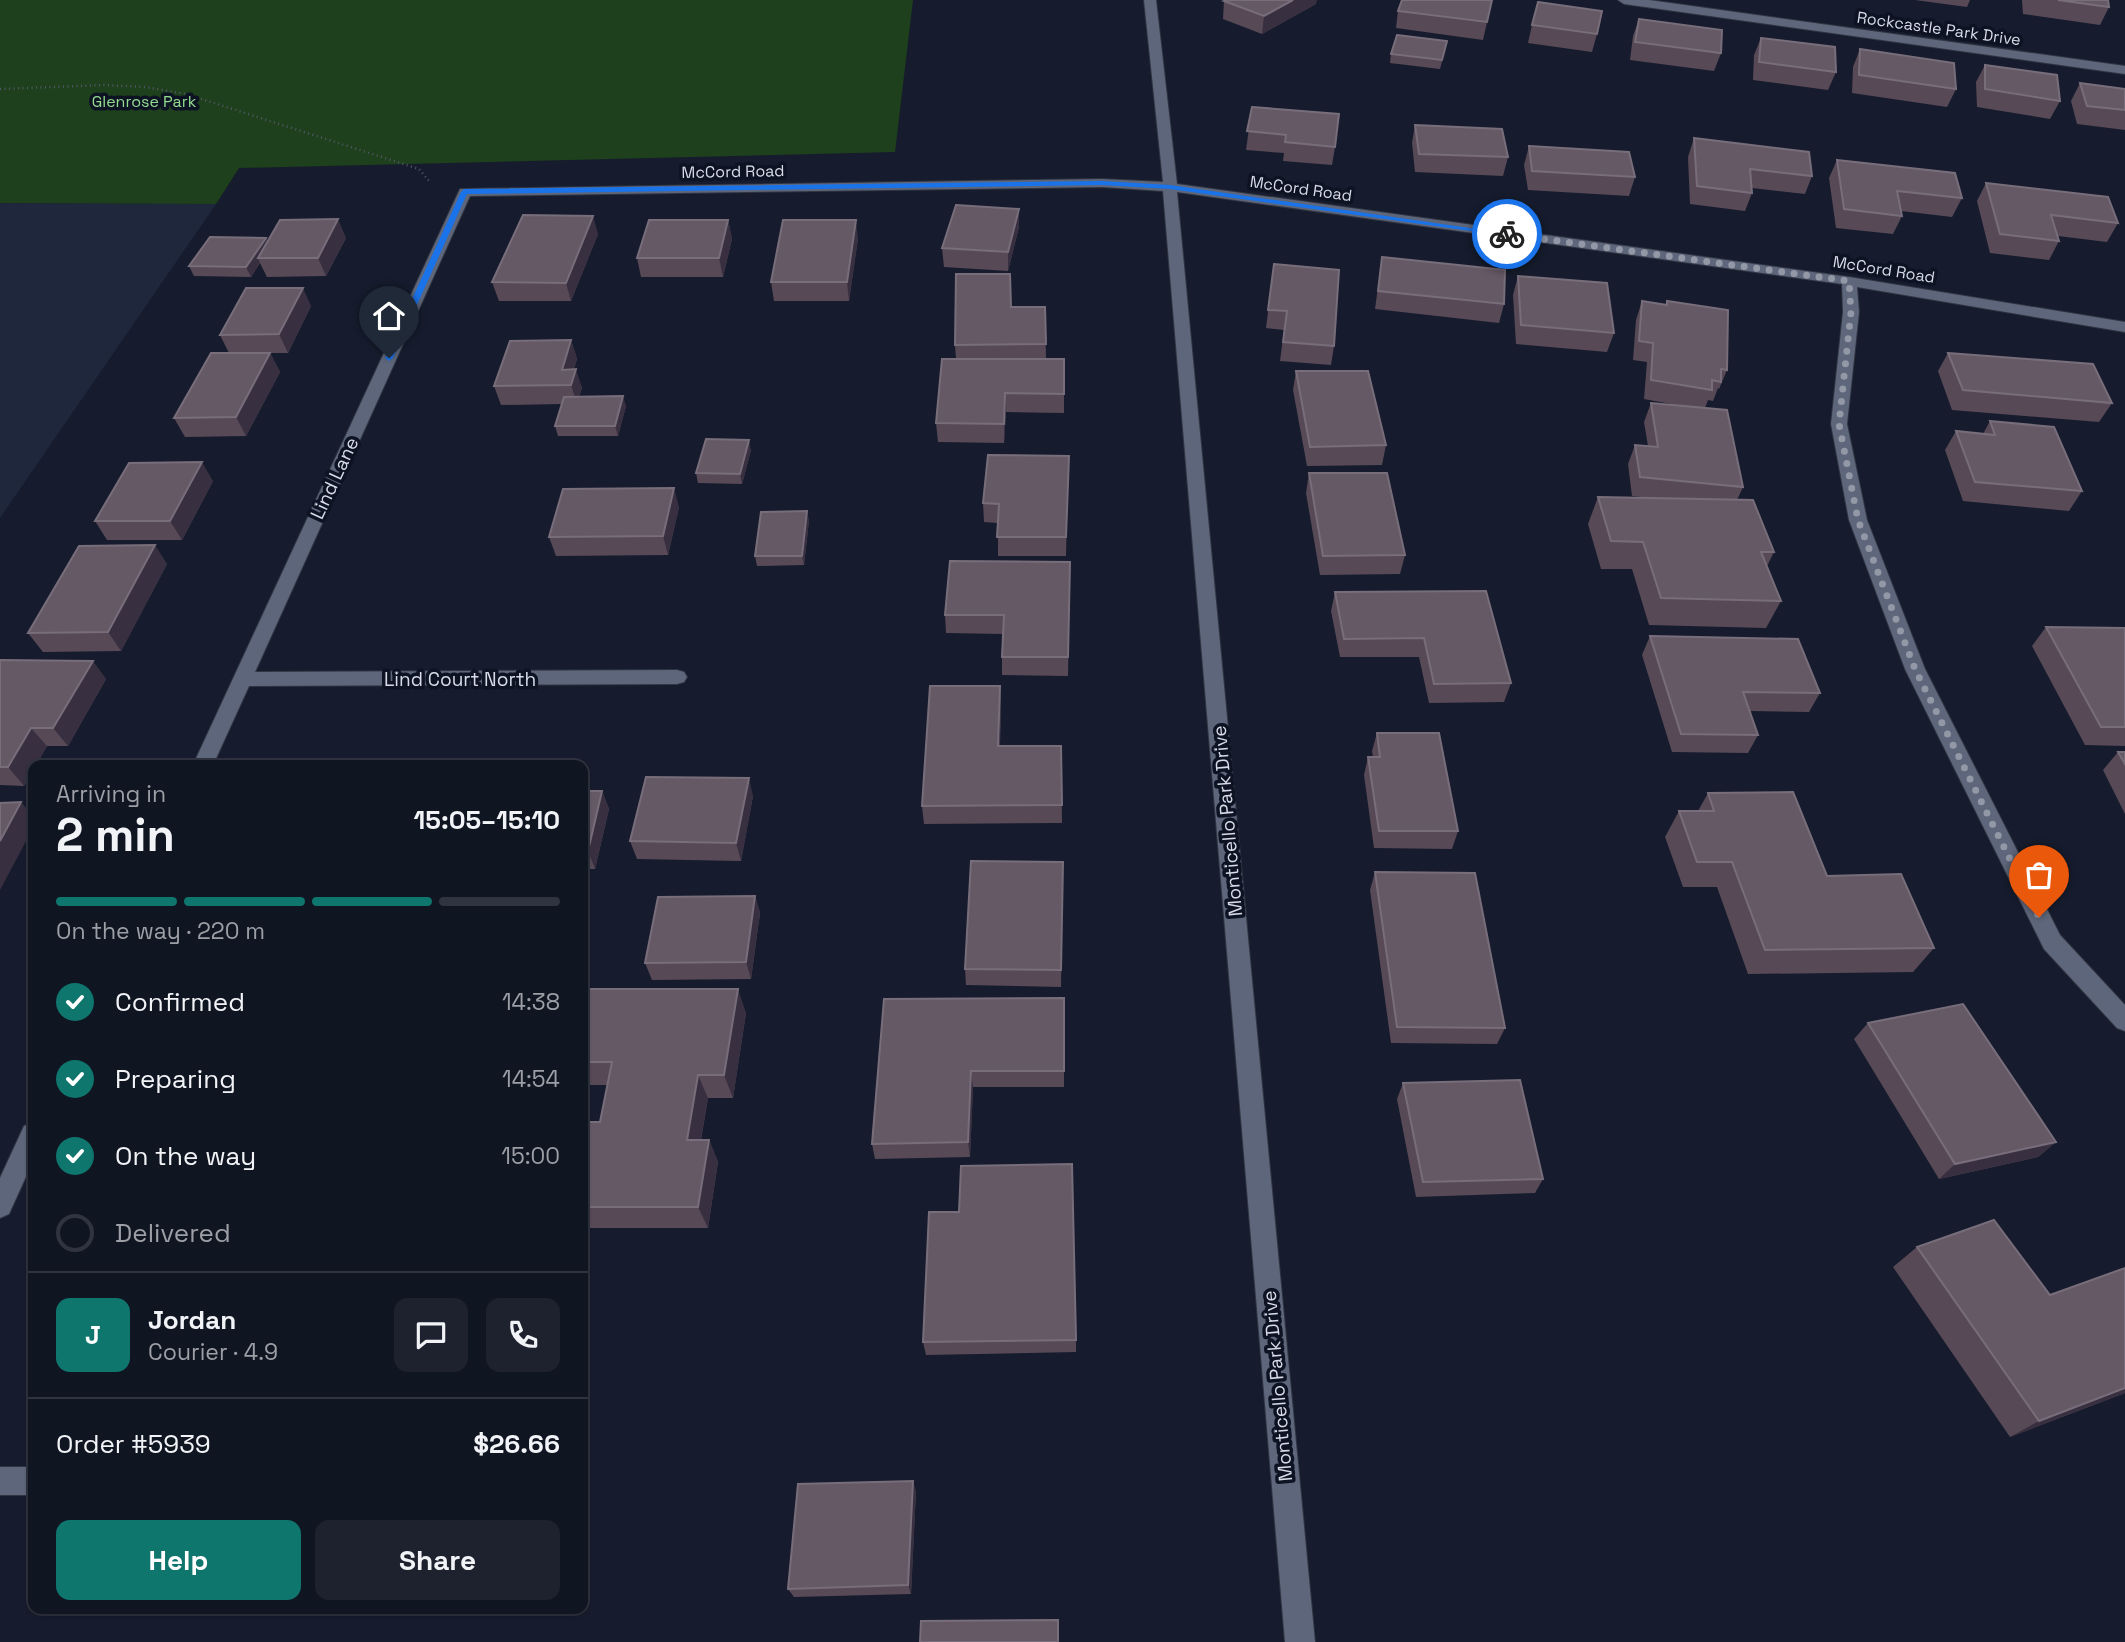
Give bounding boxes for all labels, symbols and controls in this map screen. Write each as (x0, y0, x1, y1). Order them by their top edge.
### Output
street label: Rockcastle Park Drive (1856, 7, 2022, 50)
park label: Glenrose Park (92, 91, 197, 112)
street label: McCord Road (681, 160, 785, 183)
street label: McCord Road (1248, 171, 1353, 206)
courier (1472, 199, 1542, 269)
icon: bike (1488, 215, 1526, 253)
street label: McCord Road (1831, 251, 1936, 288)
pin (359, 286, 419, 358)
icon: home (370, 297, 408, 335)
street label: Lind Lane (305, 433, 364, 523)
street label: Lind Court North (384, 667, 536, 692)
street label: Monticello Park Drive (1207, 725, 1248, 917)
text: Arriving in (56, 779, 166, 809)
text: 15:05–15:10 (414, 803, 560, 837)
text: 2 min (56, 806, 175, 864)
pin (2009, 845, 2069, 917)
icon: bag (2020, 856, 2058, 894)
text: On the way · 220 m (56, 916, 265, 946)
icon: check (56, 983, 94, 1021)
text: Confirmed (115, 985, 245, 1019)
text: 14:38 (502, 987, 560, 1017)
icon: check (56, 1060, 94, 1098)
text: Preparing (115, 1062, 236, 1096)
text: 14:54 (502, 1064, 560, 1094)
icon: check (56, 1137, 94, 1175)
text: On the way (115, 1139, 256, 1173)
text: 15:00 (501, 1141, 560, 1171)
text: Delivered (115, 1216, 231, 1250)
street label: Monticello Park Drive (1257, 1290, 1298, 1482)
button: chat (394, 1298, 468, 1372)
button: phone (486, 1298, 560, 1372)
text: Jordan (148, 1303, 236, 1337)
text: J (85, 1318, 101, 1352)
text: Courier · 4.9 (148, 1337, 278, 1367)
text: Order #5939 (56, 1427, 211, 1461)
text: $26.66 (473, 1427, 560, 1461)
button: Help (56, 1520, 301, 1600)
button: Share (315, 1520, 560, 1600)

